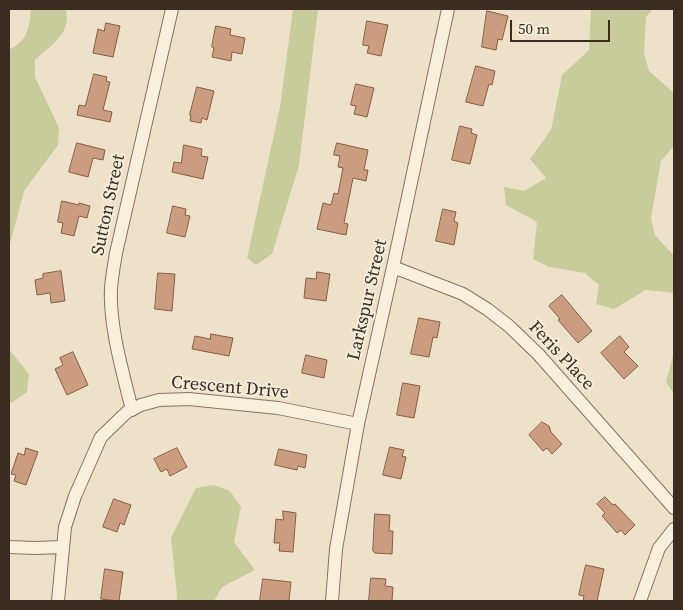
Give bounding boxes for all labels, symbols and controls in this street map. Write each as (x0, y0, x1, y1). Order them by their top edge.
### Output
scale bar (513, 10, 613, 42)
text: 50 m (518, 18, 550, 39)
street label: Sutton Street (88, 152, 130, 258)
street label: Larkspur Street (344, 237, 392, 363)
street label: Feris Place (524, 317, 598, 395)
street label: Crescent Drive (170, 372, 290, 404)

